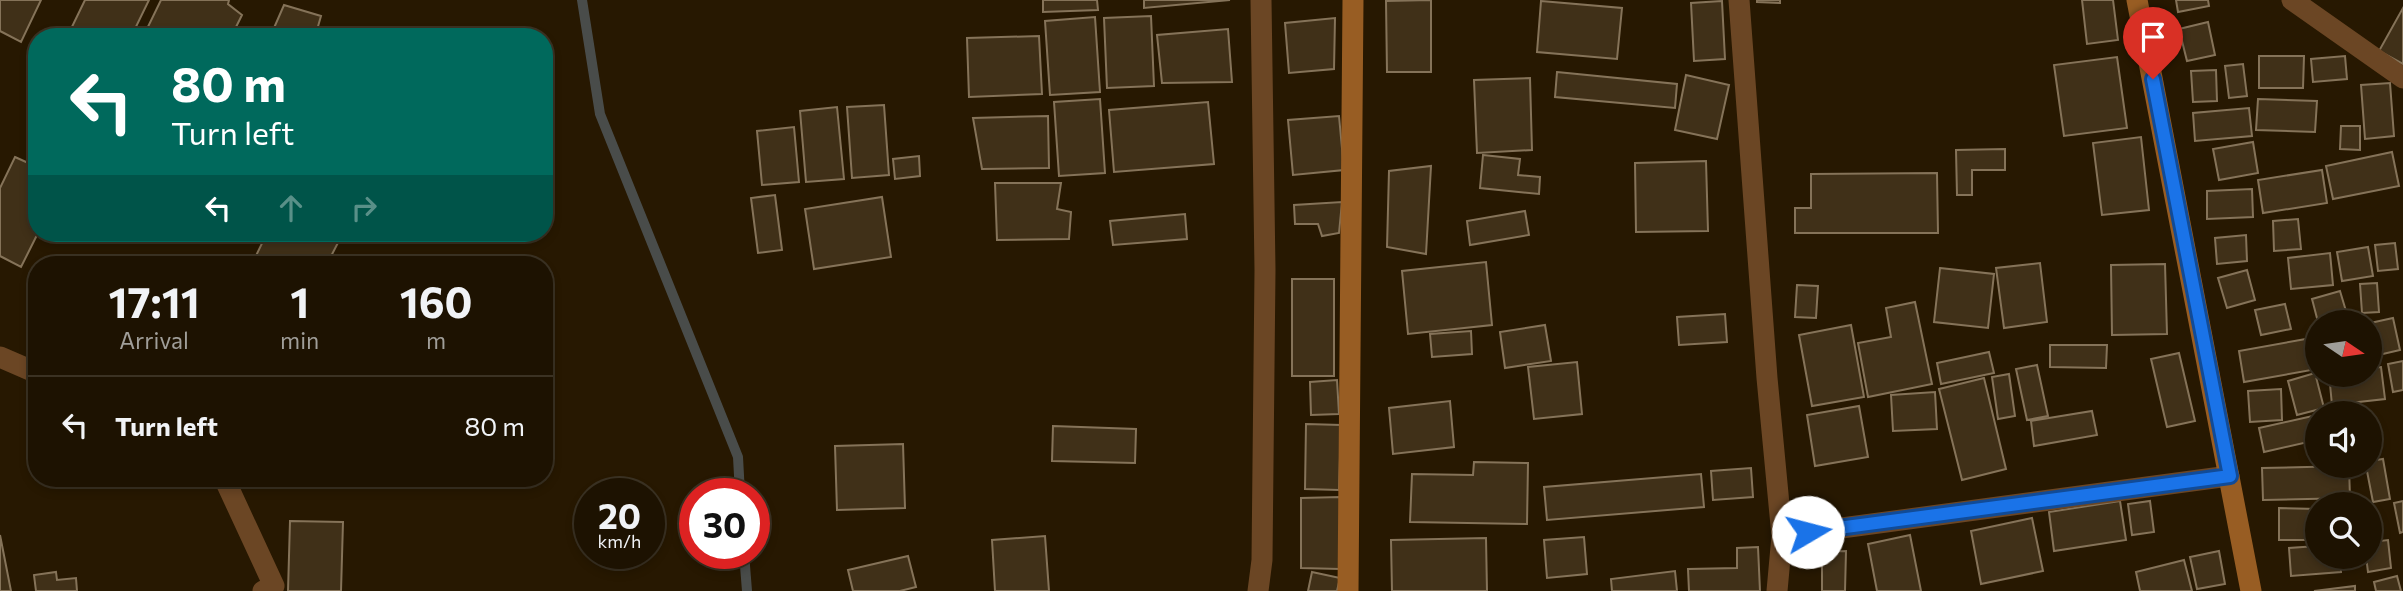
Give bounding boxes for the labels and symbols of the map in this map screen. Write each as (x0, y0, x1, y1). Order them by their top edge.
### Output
pin (2123, 7, 2183, 79)
north arrow (2305, 310, 2382, 387)
speed limit sign: 30 (679, 478, 770, 569)
position arrow (1771, 495, 1845, 569)

